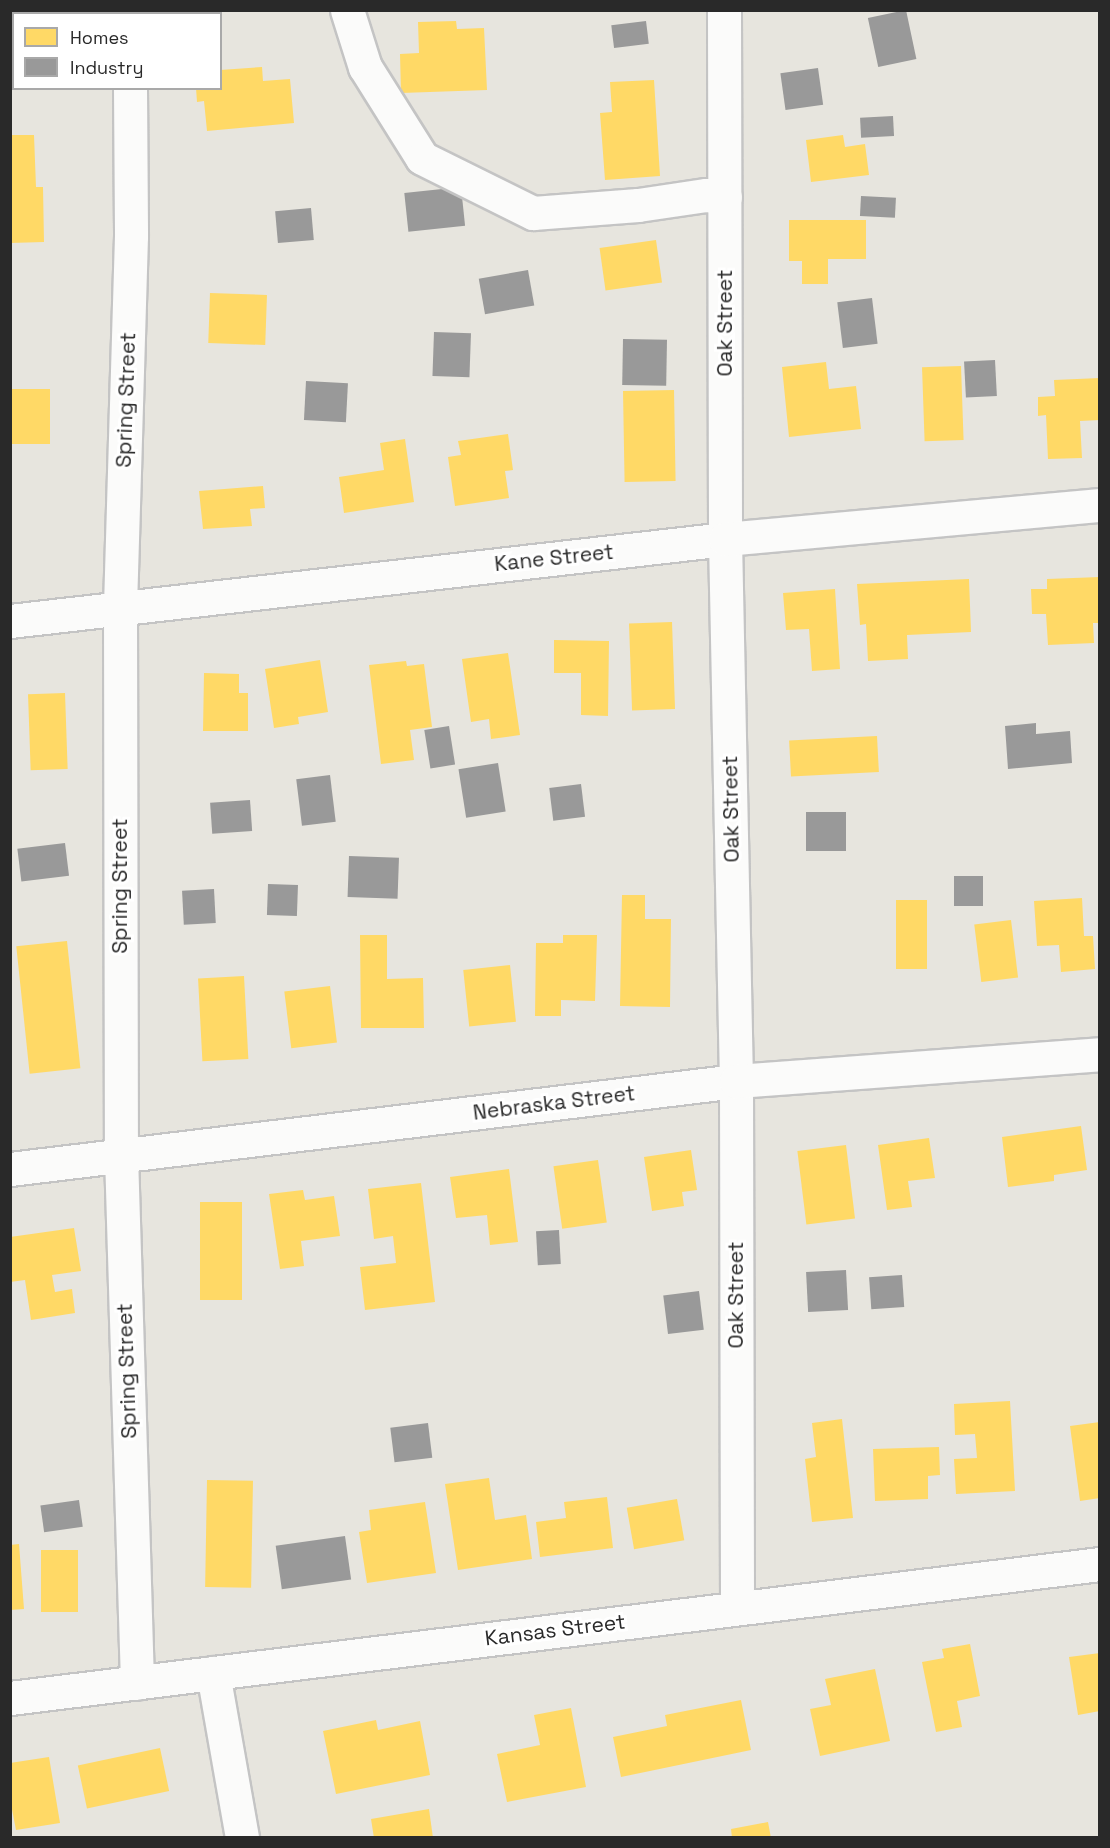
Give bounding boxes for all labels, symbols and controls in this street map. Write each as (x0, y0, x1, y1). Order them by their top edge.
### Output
legend (12, 12, 222, 90)
text: Homes (70, 26, 129, 49)
text: Industry (70, 56, 143, 79)
street label: Oak Street (712, 269, 738, 377)
street label: Spring Street (111, 332, 141, 468)
street label: Kane Street (493, 539, 615, 577)
street label: Oak Street (717, 755, 745, 863)
street label: Spring Street (107, 818, 133, 954)
street label: Nebraska Street (471, 1081, 637, 1125)
street label: Oak Street (723, 1241, 749, 1349)
street label: Spring Street (112, 1303, 142, 1439)
street label: Kansas Street (483, 1609, 627, 1651)

